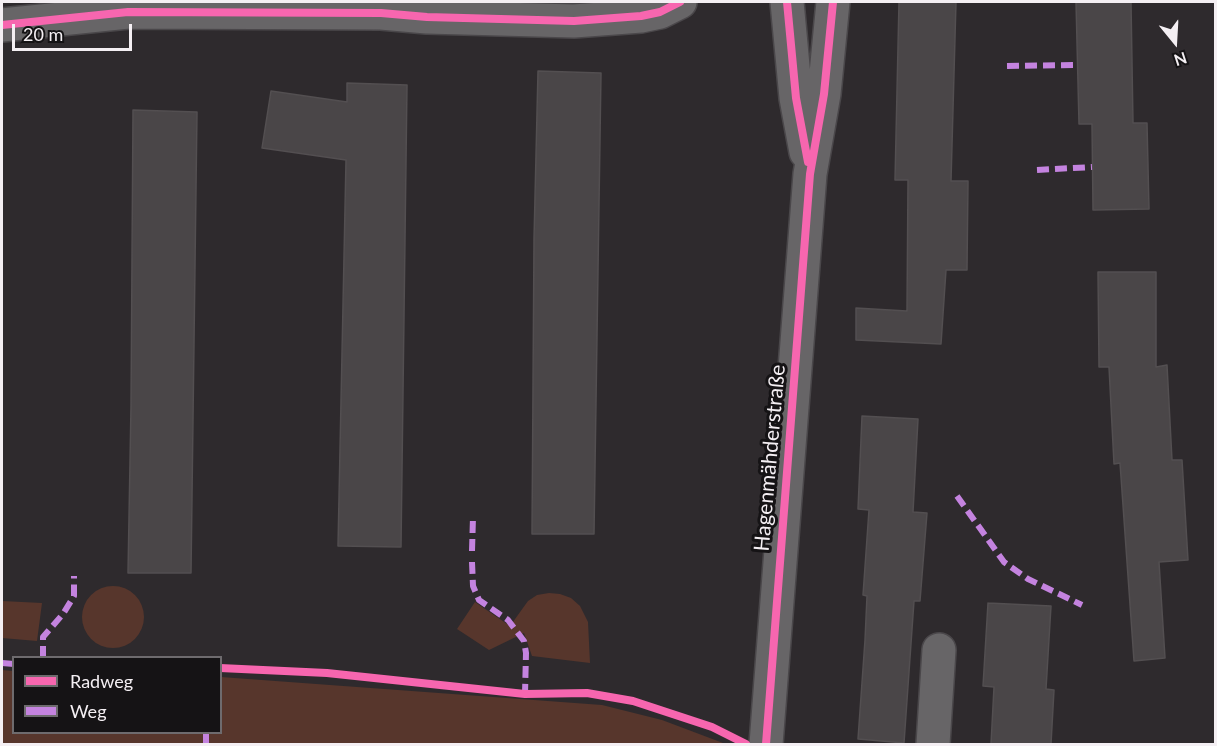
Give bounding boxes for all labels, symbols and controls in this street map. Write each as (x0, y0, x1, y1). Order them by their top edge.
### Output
scale bar (15, 12, 135, 50)
north arrow (1145, 12, 1205, 72)
text: 20 m (23, 23, 63, 45)
text: N (1172, 49, 1190, 71)
street label: Hagenmähderstraße (749, 364, 791, 552)
legend (12, 656, 222, 734)
text: Radweg (70, 670, 133, 692)
text: Weg (70, 700, 107, 722)

